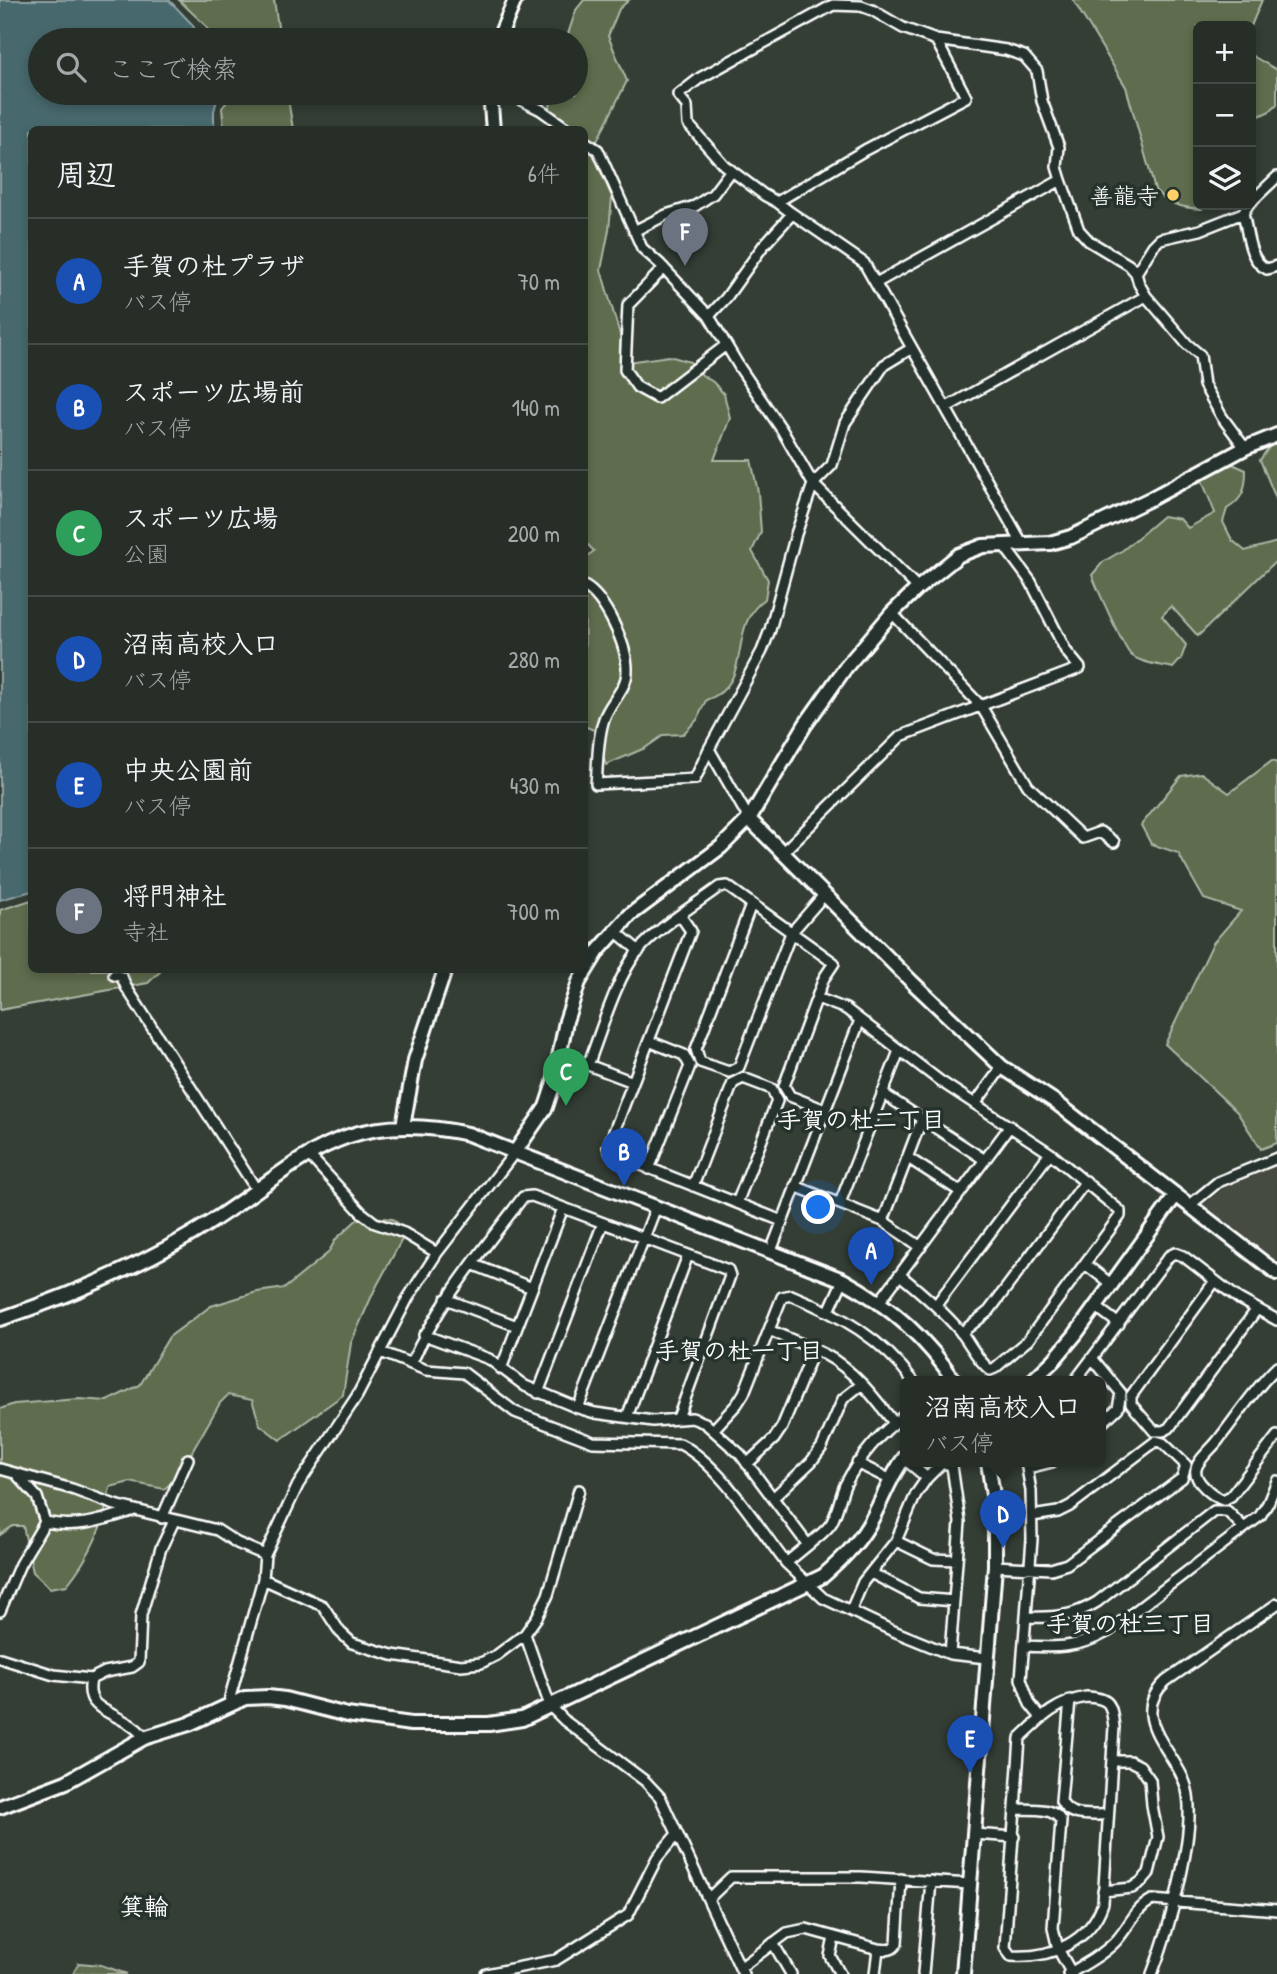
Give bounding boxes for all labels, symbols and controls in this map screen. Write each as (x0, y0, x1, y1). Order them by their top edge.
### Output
map controls (1193, 21, 1256, 210)
button: + (1193, 21, 1256, 84)
search box (28, 28, 588, 105)
icon: search (52, 48, 90, 86)
text: ここで検索 (108, 51, 238, 86)
button: − (1193, 84, 1256, 147)
button: layers (1193, 147, 1256, 210)
text: 周辺 (56, 154, 116, 194)
text: 6件 (528, 158, 560, 189)
place label: 善龍寺 (1090, 180, 1159, 211)
marker: 善龍寺 (1165, 187, 1181, 203)
pin: F (662, 208, 708, 266)
text: 手賀の杜プラザ (123, 248, 305, 283)
text: A (73, 266, 85, 297)
text: 70 m (517, 266, 560, 297)
text: バス停 (123, 286, 192, 317)
text: スポーツ広場前 (123, 374, 304, 409)
text: B (73, 392, 85, 423)
text: 140 m (512, 392, 560, 423)
text: バス停 (123, 412, 192, 443)
text: スポーツ広場 (123, 500, 278, 535)
text: C (73, 518, 85, 549)
text: 200 m (508, 518, 560, 549)
text: 公園 (123, 538, 169, 569)
text: 沼南高校入口 (123, 626, 279, 661)
text: D (74, 644, 84, 675)
text: 280 m (508, 644, 560, 675)
text: バス停 (123, 664, 192, 695)
text: 中央公園前 (123, 752, 253, 787)
text: E (74, 770, 84, 801)
text: 430 m (510, 770, 560, 801)
text: バス停 (123, 790, 192, 821)
text: 将門神社 (123, 878, 227, 913)
text: F (75, 896, 83, 927)
text: 700 m (507, 896, 560, 927)
text: 寺社 (123, 916, 169, 947)
pin: C (543, 1048, 589, 1106)
district label: 手賀の杜二丁目 (777, 1103, 945, 1135)
pin: B (601, 1128, 647, 1186)
your location (801, 1190, 835, 1224)
pin: A (848, 1227, 894, 1285)
district label: 手賀の杜一丁目 (655, 1334, 823, 1366)
popup (900, 1376, 1106, 1467)
text: 沼南高校入口 (925, 1389, 1081, 1424)
text: バス停 (925, 1427, 994, 1458)
pin: D (980, 1490, 1026, 1548)
district label: 手賀の杜三丁目 (1046, 1607, 1214, 1639)
pin: E (947, 1715, 993, 1773)
district label: 箕輪 (120, 1890, 169, 1922)

